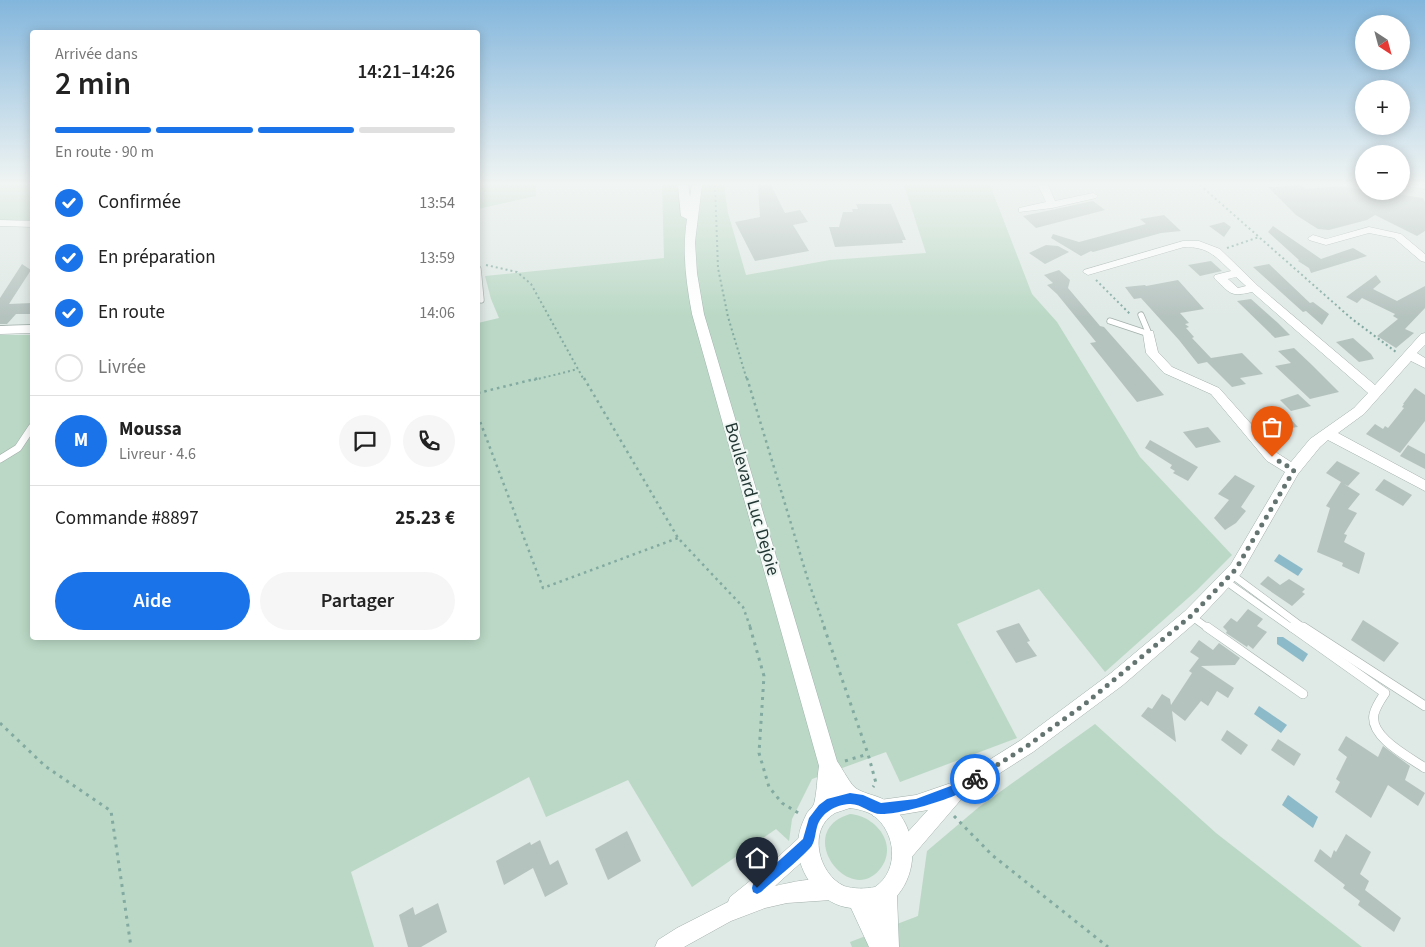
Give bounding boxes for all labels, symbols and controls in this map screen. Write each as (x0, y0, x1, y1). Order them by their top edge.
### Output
north arrow (1355, 15, 1410, 70)
map controls (1355, 15, 1410, 200)
text: Arrivée dans (55, 43, 138, 65)
text: 14:21–14:26 (357, 59, 455, 86)
text: 2 min (55, 61, 131, 107)
button: + (1355, 80, 1410, 135)
text: En route · 90 m (55, 141, 154, 163)
button: − (1355, 145, 1410, 200)
icon: check (55, 189, 83, 217)
text: Confirmée (98, 189, 181, 216)
text: 13:54 (419, 192, 455, 214)
icon: check (55, 244, 83, 272)
text: En préparation (98, 244, 216, 271)
text: 13:59 (419, 247, 455, 269)
icon: check (55, 299, 83, 327)
text: En route (98, 299, 165, 326)
text: 14:06 (419, 302, 455, 324)
text: Livrée (98, 354, 146, 381)
pin (1251, 406, 1293, 457)
icon: bag (1258, 413, 1286, 441)
button: chat (339, 415, 391, 467)
button: phone (403, 415, 455, 467)
text: Moussa (119, 416, 182, 443)
street label: Boulevard Luc Dejoie (718, 419, 786, 579)
text: M (74, 427, 88, 454)
text: Livreur · 4.6 (119, 443, 196, 465)
text: Commande #8897 (55, 505, 199, 532)
text: 25.23 € (395, 505, 455, 532)
button: Aide (55, 572, 250, 630)
button: Partager (260, 572, 455, 630)
courier (950, 754, 1000, 804)
icon: bike (961, 765, 989, 793)
pin (736, 837, 778, 888)
icon: home (743, 844, 771, 872)

